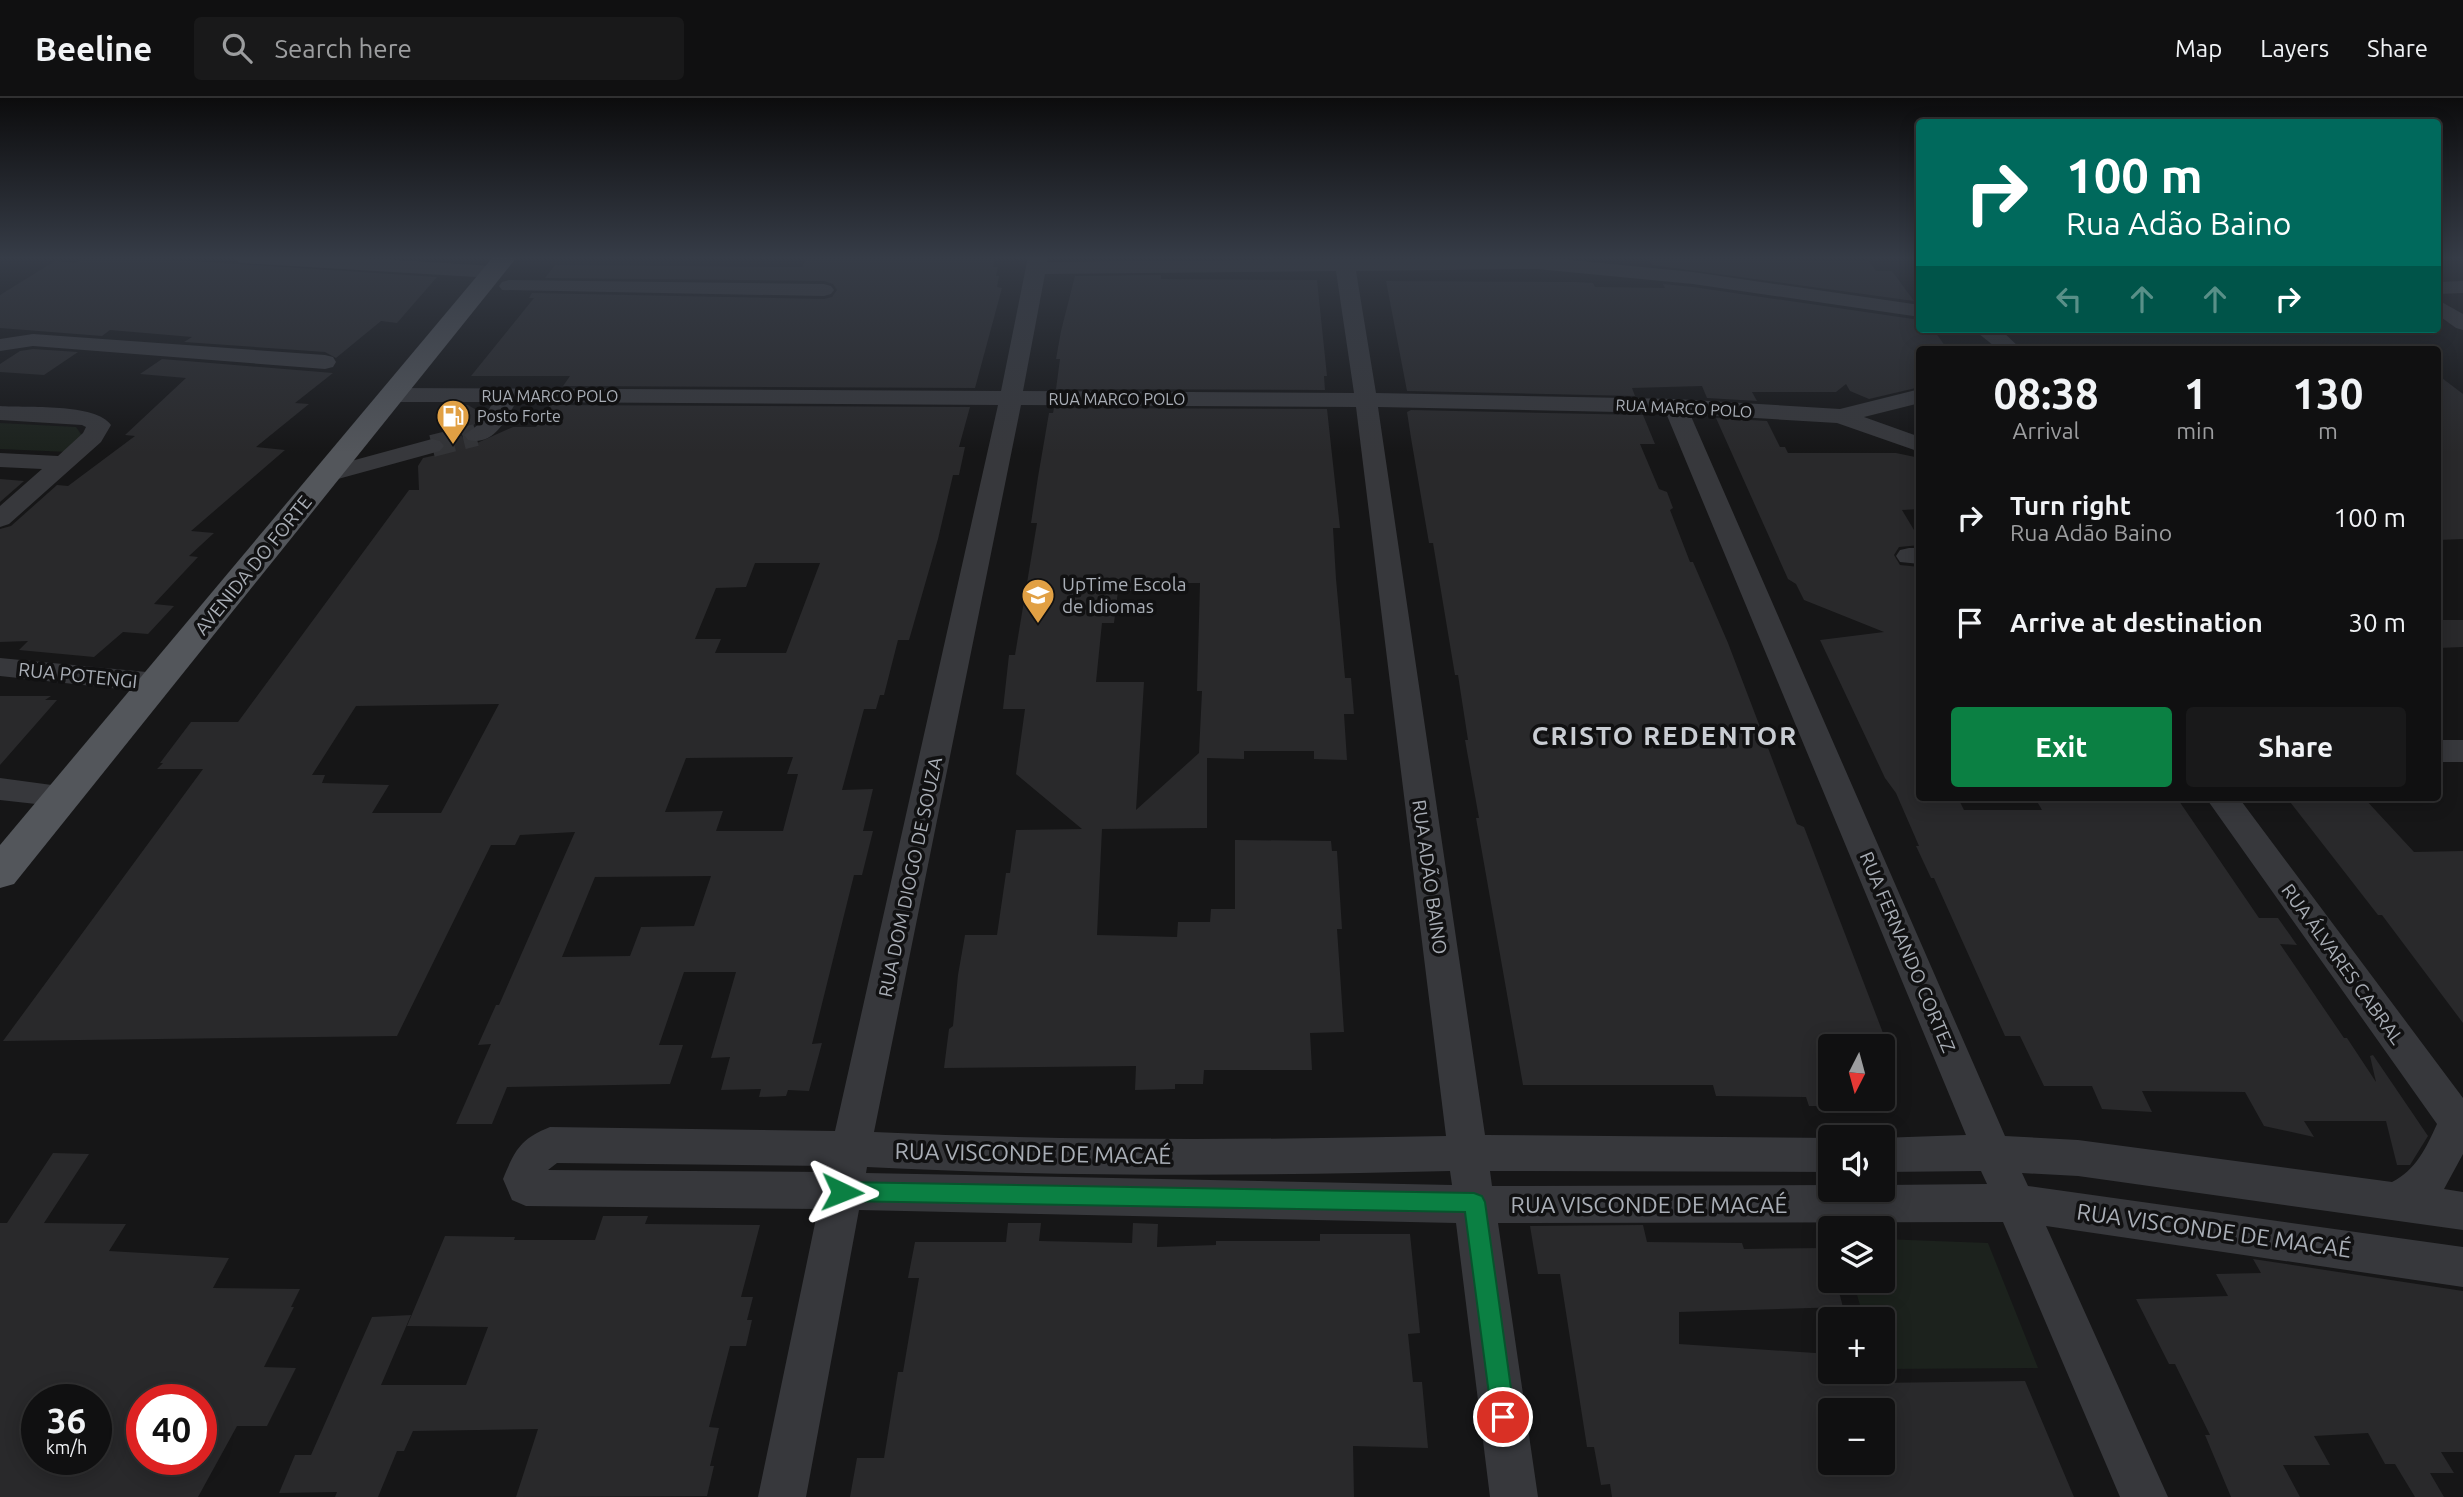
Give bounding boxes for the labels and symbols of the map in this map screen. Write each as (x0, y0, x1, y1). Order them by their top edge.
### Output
street label: RUA MARCO POLO (482, 387, 618, 405)
street label: RUA MARCO POLO (1049, 390, 1185, 408)
street label: RUA MARCO POLO (1615, 395, 1753, 421)
fuel station icon: Posto Forte (434, 397, 472, 446)
place label: Posto Forte (477, 407, 561, 425)
street label: AVENIDA DO FORTE (190, 491, 316, 639)
place label: UpTime Escola de Idiomas (1062, 573, 1187, 617)
school or university icon: UpTime Escola de Idiomas (1019, 576, 1057, 625)
street label: RUA POTENGI (17, 658, 139, 692)
district label: CRISTO REDENTOR (1532, 721, 1798, 750)
street label: RUA DOM DIOGO DE SOUZA (874, 754, 946, 999)
street label: RUA ADÃO BAINO (1408, 798, 1452, 956)
street label: RUA FERNANDO CORTEZ (1856, 848, 1960, 1056)
street label: RUA ÁLVARES CABRAL (2277, 879, 2409, 1049)
north arrow (1818, 1034, 1895, 1111)
street label: RUA VISCONDE DE MACAÉ (894, 1137, 1172, 1168)
position arrow (805, 1155, 879, 1229)
street label: RUA VISCONDE DE MACAÉ (1511, 1191, 1787, 1217)
street label: RUA VISCONDE DE MACAÉ (2075, 1197, 2353, 1262)
speed limit sign: 40 (126, 1384, 217, 1475)
pin (1473, 1387, 1533, 1447)

